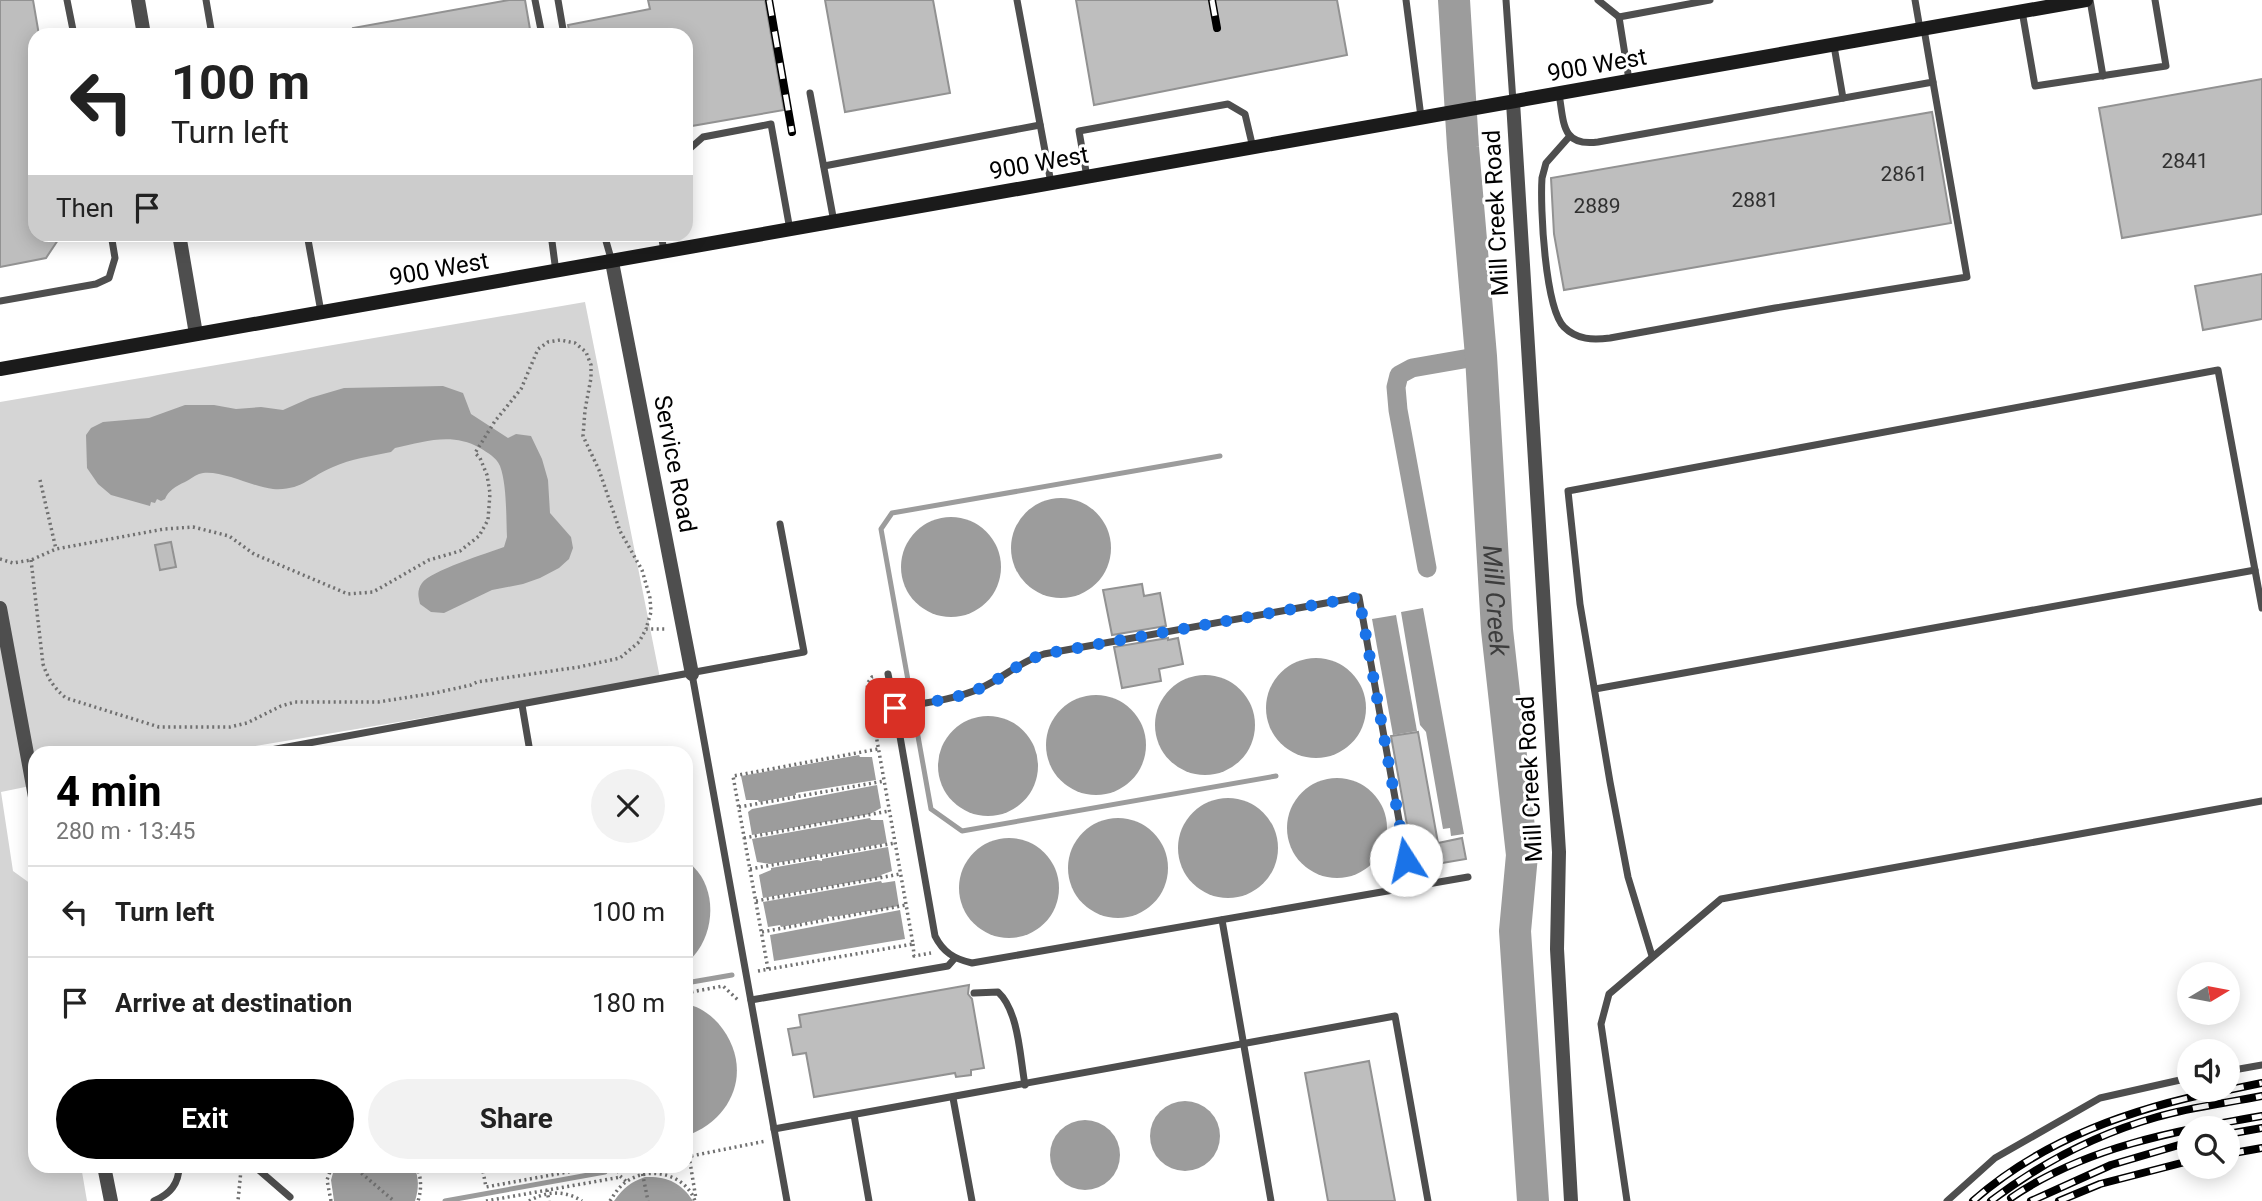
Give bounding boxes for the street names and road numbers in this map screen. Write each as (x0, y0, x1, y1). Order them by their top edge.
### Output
street label: 900 West (1545, 42, 1649, 87)
street label: Mill Creek Road (1478, 129, 1514, 297)
street label: 900 West (987, 140, 1091, 185)
street label: 900 West (387, 246, 491, 291)
street label: Service Road (648, 393, 702, 535)
street label: Mill Creek Road (1512, 695, 1548, 863)

